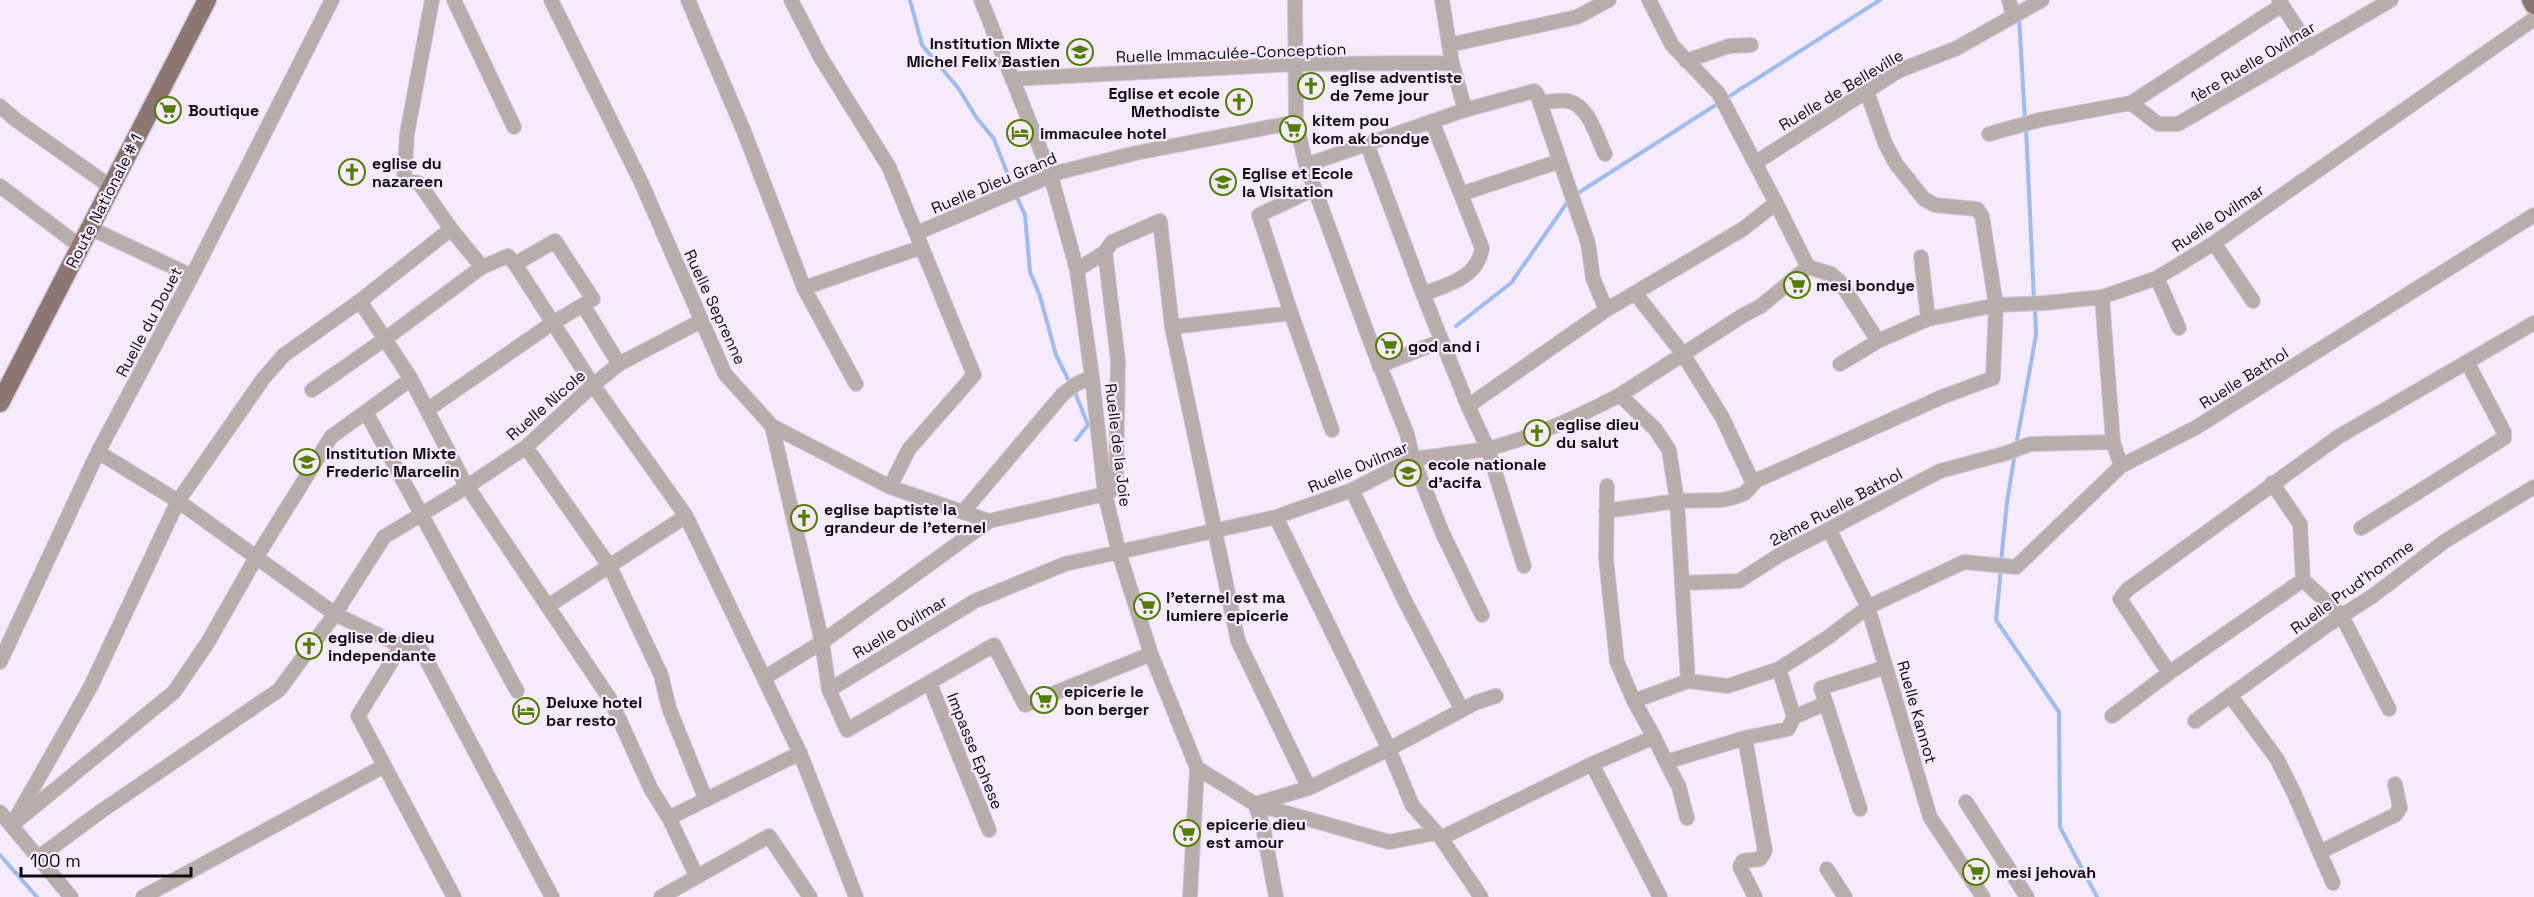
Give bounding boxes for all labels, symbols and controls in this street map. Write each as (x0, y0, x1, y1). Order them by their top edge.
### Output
street label: 1ère Ruelle Ovilmar (2187, 16, 2319, 108)
place label: Institution Mixte Michel Felix Bastien (906, 33, 1060, 72)
school or university icon: Institution Mixte Michel Felix Bastien (1065, 37, 1095, 67)
street label: Ruelle Immaculée-Conception (1115, 38, 1347, 68)
street label: Ruelle de Belleville (1775, 45, 1907, 135)
place label: eglise adventiste de 7eme jour (1330, 67, 1462, 106)
church icon: eglise adventiste de 7eme jour (1296, 71, 1326, 101)
place label: Eglise et ecole Methodiste (1109, 83, 1220, 122)
church icon: Eglise et ecole Methodiste (1224, 87, 1254, 117)
supermarket icon: Boutique (153, 95, 183, 125)
place label: Boutique (188, 100, 259, 121)
place label: kitem pou kom ak bondye (1312, 110, 1430, 149)
supermarket icon: kitem pou kom ak bondye (1278, 114, 1308, 144)
hotel icon: immaculee hotel (1005, 118, 1035, 148)
place label: immaculee hotel (1040, 123, 1167, 144)
street label: Route Nationale # 1 (61, 130, 147, 272)
street label: Ruelle Dieu Grand (928, 147, 1060, 219)
place label: eglise du nazareen (372, 153, 443, 192)
church icon: eglise du nazareen (337, 157, 367, 187)
place label: Eglise et Ecole la Visitation (1242, 163, 1353, 202)
school or university icon: Eglise et Ecole la Visitation (1208, 167, 1238, 197)
street label: Ruelle Ovilmar (2168, 179, 2268, 257)
street label: Ruelle Seprenne (679, 246, 751, 368)
street label: Ruelle du Douet (111, 263, 187, 381)
supermarket icon: mesi bondye (1782, 270, 1812, 300)
place label: mesi bondye (1816, 275, 1915, 296)
supermarket icon: god and i (1374, 331, 1404, 361)
place label: god and i (1408, 336, 1480, 357)
street label: Ruelle Bathol (2196, 342, 2292, 414)
street label: Ruelle Nicole (502, 365, 590, 445)
street label: Ruelle de la Joie (1100, 382, 1136, 508)
place label: eglise dieu du salut (1556, 414, 1639, 453)
church icon: eglise dieu du salut (1522, 418, 1552, 448)
street label: Ruelle Ovilmar (1305, 436, 1411, 498)
place label: Institution Mixte Frederic Marcelin (326, 443, 460, 482)
school or university icon: Institution Mixte Frederic Marcelin (292, 447, 322, 477)
place label: ecole nationale d'acifa (1428, 454, 1546, 493)
school or university icon: ecole nationale d'acifa (1393, 458, 1423, 488)
street label: 2ème Ruelle Bathol (1766, 463, 1906, 551)
place label: eglise baptiste la grandeur de l'eternel (824, 499, 986, 538)
church icon: eglise baptiste la grandeur de l'eternel (789, 503, 819, 533)
street label: Ruelle Prud'homme (2286, 535, 2418, 639)
place label: l'eternel est ma lumiere epicerie (1166, 587, 1289, 626)
street label: Ruelle Ovilmar (849, 590, 951, 664)
supermarket icon: l'eternel est ma lumiere epicerie (1132, 591, 1162, 621)
place label: eglise de dieu independante (328, 627, 436, 666)
church icon: eglise de dieu independante (294, 631, 324, 661)
street label: Ruelle Kannot (1892, 658, 1942, 766)
place label: epicerie le bon berger (1064, 681, 1149, 720)
supermarket icon: epicerie le bon berger (1029, 685, 1059, 715)
street label: Impasse Ephese (942, 690, 1008, 812)
place label: Deluxe hotel bar resto (546, 692, 642, 731)
hotel icon: Deluxe hotel bar resto (511, 696, 541, 726)
place label: epicerie dieu est amour (1206, 814, 1306, 853)
supermarket icon: epicerie dieu est amour (1172, 818, 1202, 848)
scale bar (21, 840, 190, 878)
text: 100 m (30, 849, 81, 872)
supermarket icon: mesi jehovah (1961, 857, 1991, 887)
place label: mesi jehovah (1996, 862, 2096, 883)

